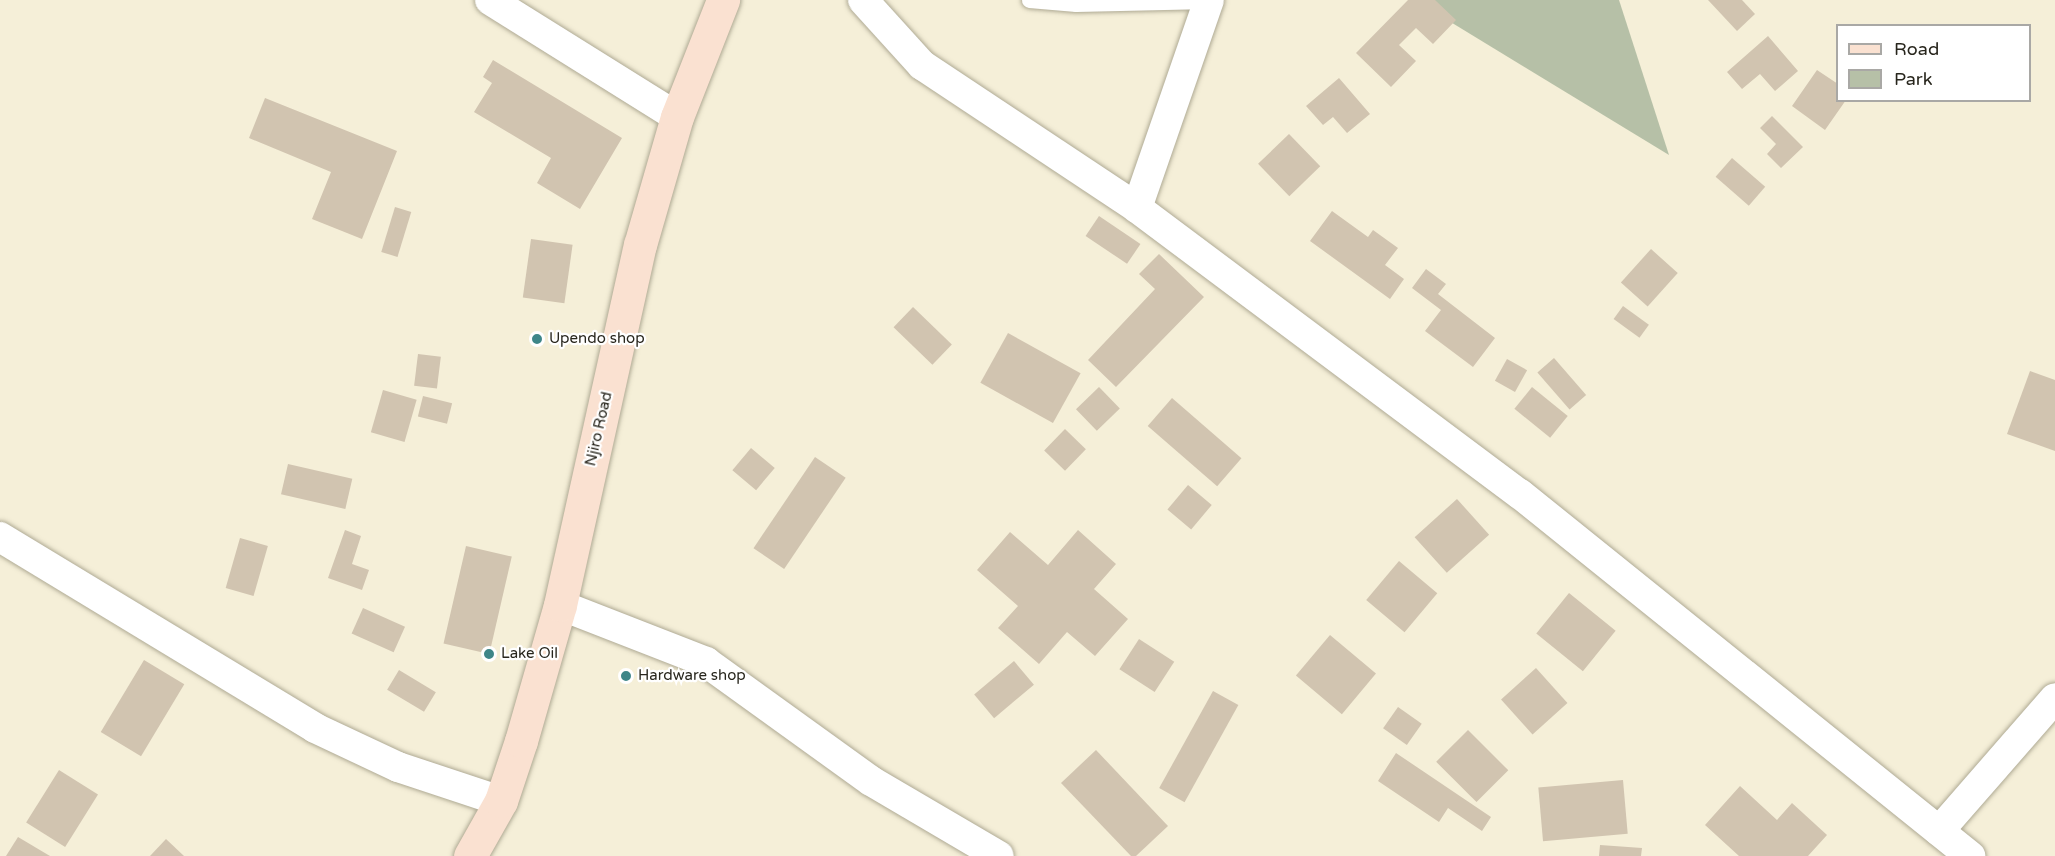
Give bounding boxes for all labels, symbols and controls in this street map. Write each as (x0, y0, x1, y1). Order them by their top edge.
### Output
legend (1836, 24, 2031, 102)
text: Road (1894, 38, 1939, 60)
text: Park (1894, 68, 1932, 90)
place label: Upendo shop (549, 330, 645, 348)
marker: Upendo shop (530, 332, 544, 346)
street label: Njiro Road (582, 390, 616, 468)
place label: Lake Oil (501, 645, 558, 663)
marker: Lake Oil (482, 647, 496, 661)
place label: Hardware shop (638, 667, 746, 685)
marker: Hardware shop (619, 669, 633, 683)

